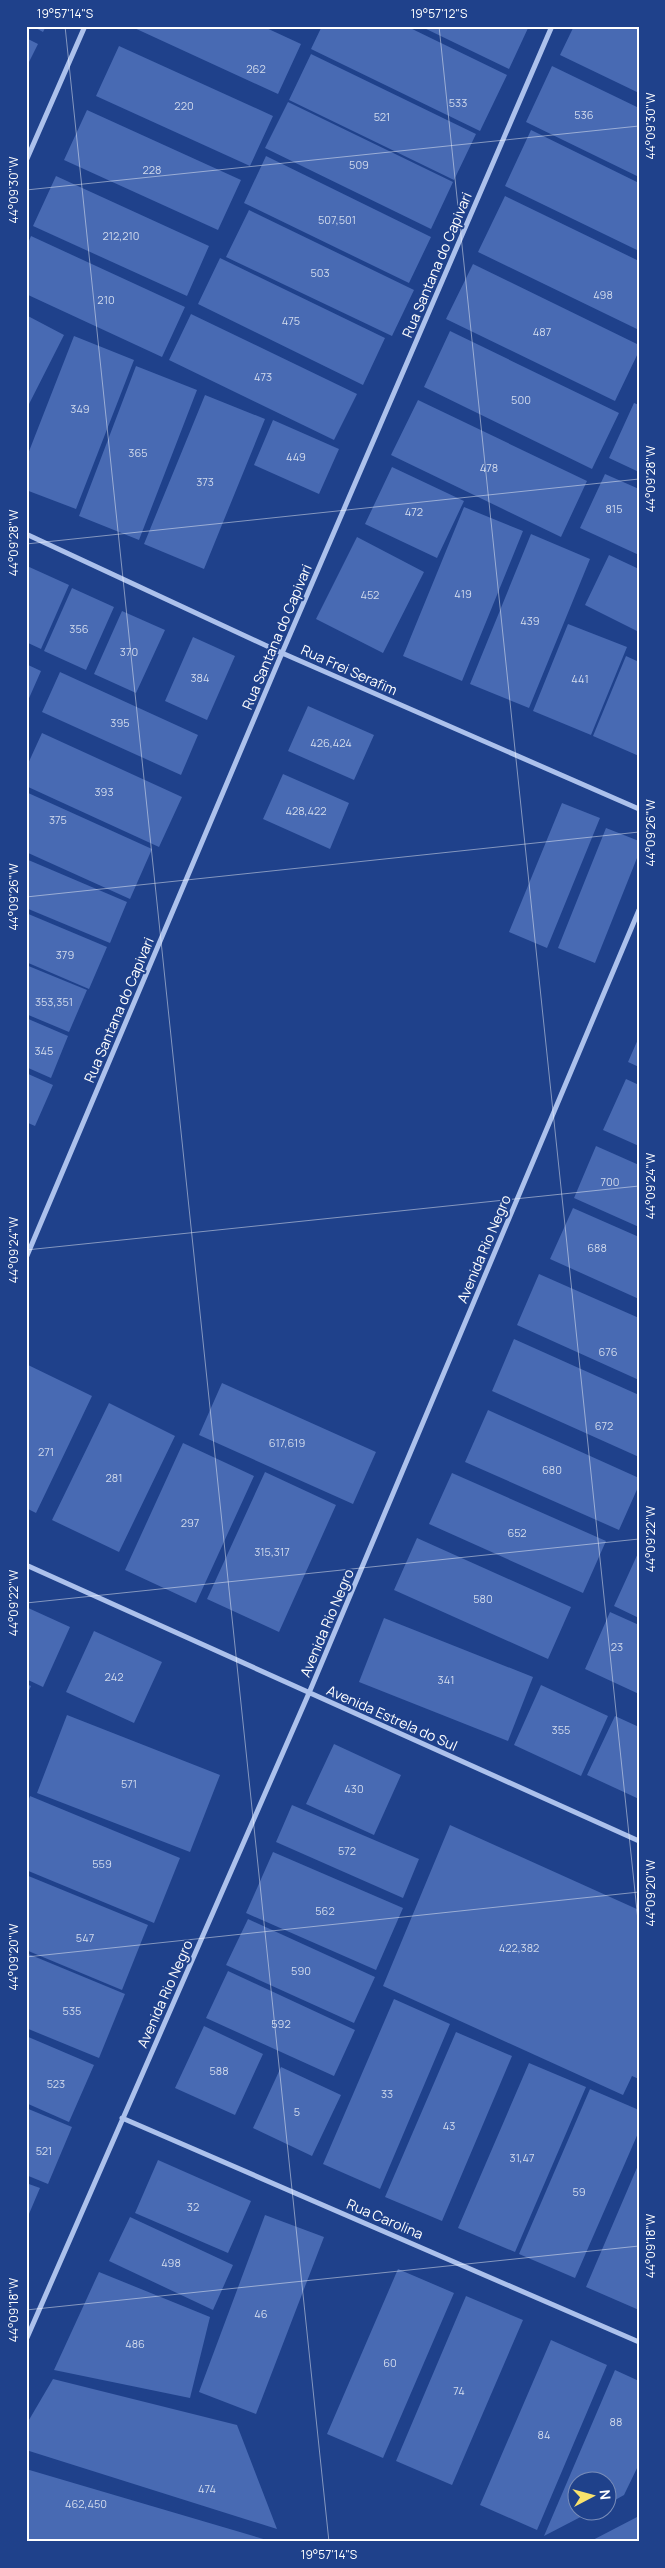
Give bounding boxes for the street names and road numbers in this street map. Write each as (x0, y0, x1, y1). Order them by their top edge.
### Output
street label: Rua Santana do Capivari (397, 189, 476, 340)
street label: Rua Santana do Capivari (237, 561, 316, 712)
street label: Rua Frei Serafim (298, 640, 401, 699)
street label: Rua Santana do Capivari (79, 934, 158, 1085)
street label: Avenida Rio Negro (452, 1192, 515, 1306)
street label: Avenida Rio Negro (295, 1566, 358, 1680)
street label: Avenida Estrela do Sul (324, 1680, 460, 1755)
street label: Avenida Rio Negro (132, 1937, 197, 2051)
street label: Rua Carolina (344, 2194, 426, 2243)

